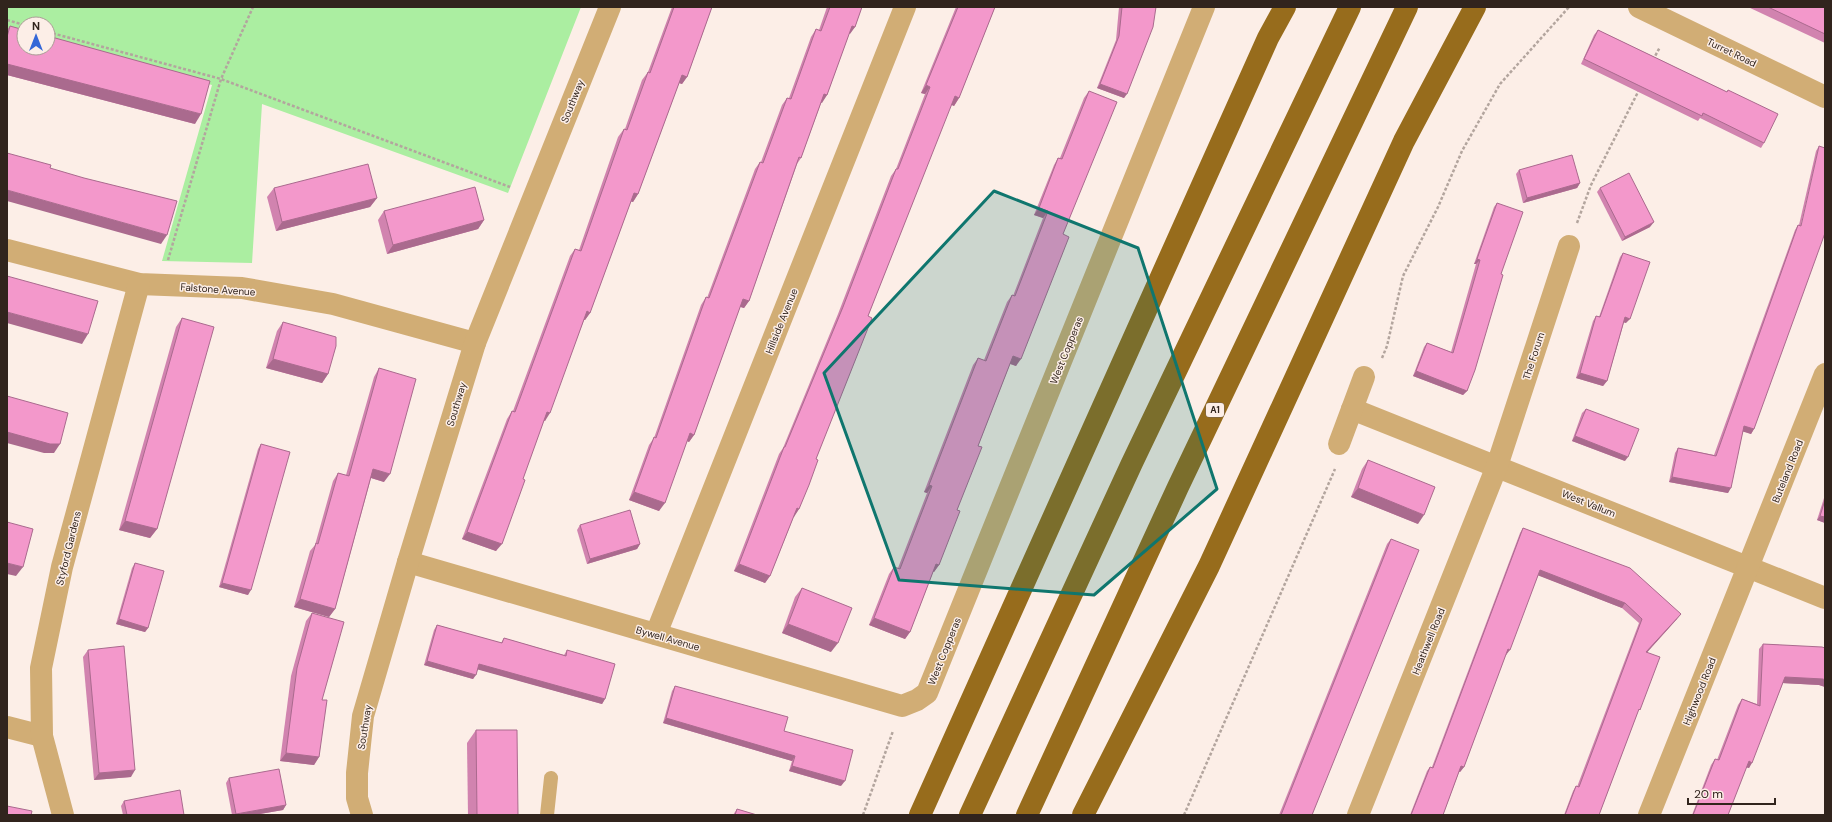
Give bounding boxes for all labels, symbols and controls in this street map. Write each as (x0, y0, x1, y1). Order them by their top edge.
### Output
north arrow (16, 16, 56, 56)
text: N (32, 19, 40, 33)
street label: Turret Road (1705, 35, 1759, 70)
street label: Southway (558, 77, 587, 125)
street label: Falstone Avenue (180, 280, 256, 299)
street label: Hillside Avenue (762, 286, 801, 356)
street label: West Copperas (1047, 315, 1086, 386)
street label: The Forum (1520, 331, 1547, 382)
street label: Southway (444, 380, 469, 428)
road number: A1 (1206, 403, 1224, 417)
street label: Buteland Road (1769, 438, 1806, 505)
street label: West Vallum (1560, 487, 1618, 520)
street label: Styford Gardens (53, 510, 84, 587)
street label: Heathwell Road (1409, 606, 1448, 677)
street label: West Copperas (925, 616, 964, 687)
street label: Bywell Avenue (634, 623, 702, 654)
street label: Highwood Road (1680, 655, 1719, 727)
street label: Southway (355, 703, 375, 751)
scale bar (1688, 780, 1775, 806)
text: 20 m (1694, 786, 1723, 802)

